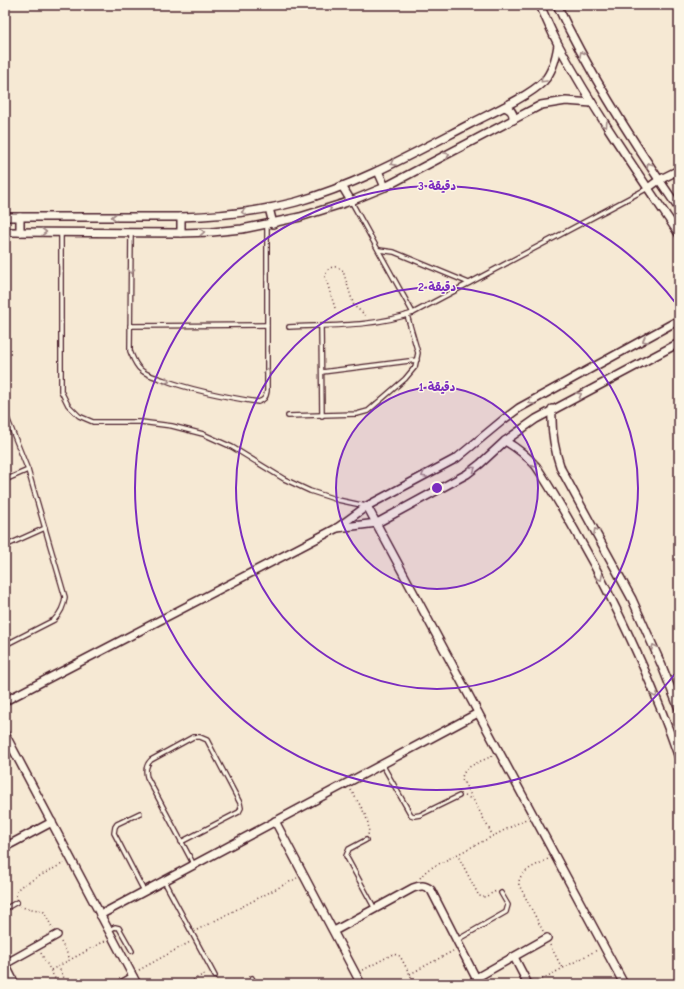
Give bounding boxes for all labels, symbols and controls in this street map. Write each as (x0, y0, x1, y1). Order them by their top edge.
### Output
one-way arrow (580, 51, 587, 58)
one-way arrow (541, 75, 548, 83)
one-way arrow (601, 121, 608, 128)
one-way arrow (443, 152, 451, 159)
one-way arrow (390, 158, 398, 166)
one-way arrow (646, 162, 654, 169)
text: 3 دقيقة (418, 179, 456, 193)
one-way arrow (326, 205, 333, 213)
one-way arrow (241, 207, 247, 216)
one-way arrow (111, 213, 117, 221)
one-way arrow (41, 228, 47, 236)
one-way arrow (199, 228, 205, 236)
one-way arrow (127, 268, 135, 274)
text: 2 دقيقة (418, 280, 456, 294)
one-way arrow (642, 335, 649, 342)
one-way arrow (263, 368, 271, 374)
one-way arrow (163, 377, 170, 385)
text: 1 دقيقة (419, 380, 456, 394)
one-way arrow (575, 392, 583, 400)
one-way arrow (528, 397, 535, 404)
one-way arrow (530, 461, 537, 468)
one-way arrow (469, 467, 476, 474)
one-way arrow (421, 470, 428, 478)
centre of rings (430, 481, 444, 495)
one-way arrow (593, 527, 600, 535)
one-way arrow (596, 573, 603, 581)
one-way arrow (651, 643, 659, 651)
one-way arrow (650, 691, 658, 699)

